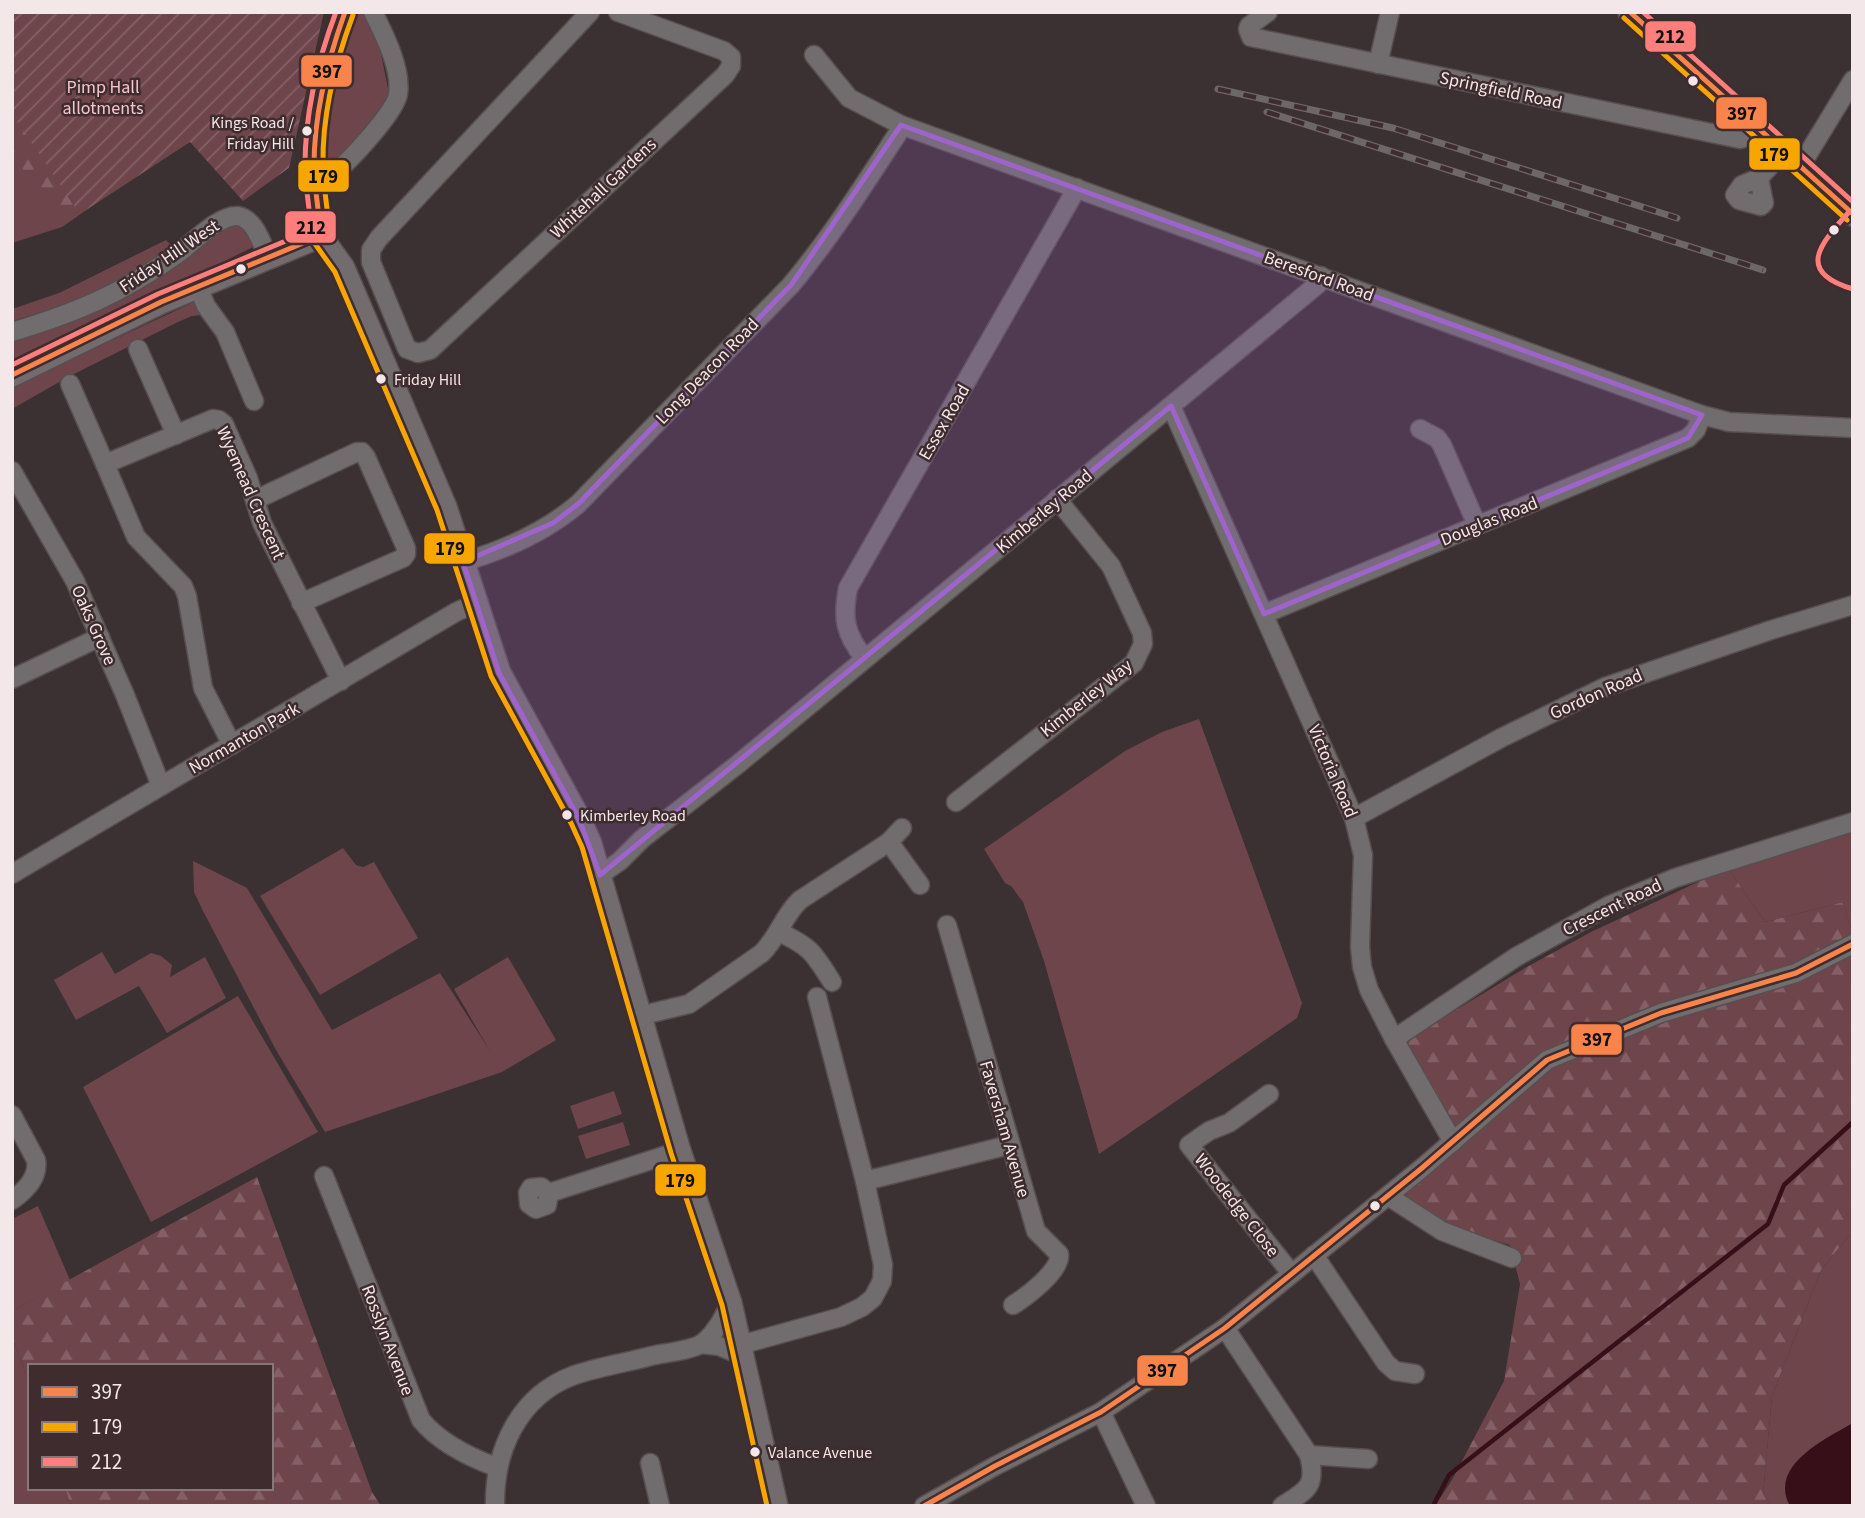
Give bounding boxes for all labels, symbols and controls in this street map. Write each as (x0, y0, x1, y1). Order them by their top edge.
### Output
line badge: 212 (1644, 20, 1697, 53)
text: 212 (1655, 24, 1685, 51)
line badge: 397 (300, 54, 353, 88)
text: 397 (312, 59, 342, 86)
street label: Springfield Road (1437, 65, 1564, 116)
unlabelled marker (1686, 74, 1700, 88)
park label: Pimp Hall allotments (63, 75, 143, 121)
line badge: 397 (1715, 96, 1768, 130)
text: 397 (1727, 101, 1757, 128)
place label: Kings Road / Friday Hill (211, 112, 294, 155)
marker: Kings Road / Friday Hill (300, 124, 314, 138)
street label: Whitehall Gardens (545, 132, 662, 244)
line badge: 179 (1748, 137, 1801, 171)
text: 179 (1759, 142, 1789, 169)
line badge: 179 (297, 159, 350, 193)
text: 179 (308, 164, 338, 191)
line badge: 212 (284, 210, 337, 244)
street label: Friday Hill West (114, 214, 224, 299)
text: 212 (296, 215, 326, 242)
unlabelled marker (1827, 223, 1841, 237)
street label: Beresford Road (1260, 245, 1377, 308)
unlabelled marker (234, 262, 248, 276)
street label: Long Deacon Road (650, 313, 765, 430)
place label: Friday Hill (394, 369, 461, 391)
marker: Friday Hill (374, 372, 388, 386)
street label: Essex Road (913, 380, 976, 465)
street label: Wyemead Crescent (210, 423, 291, 564)
street label: Kimberley Road (991, 464, 1098, 559)
street label: Douglas Road (1437, 491, 1542, 552)
line badge: 179 (423, 532, 476, 565)
text: 179 (435, 536, 465, 563)
street label: Oaks Grove (65, 581, 122, 669)
street label: Kimberley Way (1035, 653, 1138, 743)
street label: Gordon Road (1546, 663, 1646, 726)
street label: Normanton Park (184, 697, 304, 780)
street label: Victoria Road (1302, 721, 1363, 822)
place label: Kimberley Road (580, 805, 686, 827)
marker: Kimberley Road (560, 808, 574, 822)
street label: Crescent Road (1558, 873, 1666, 942)
line badge: 397 (1570, 1023, 1623, 1056)
text: 397 (1582, 1027, 1612, 1054)
street label: Faversham Avenue (973, 1058, 1036, 1201)
street label: Woodedge Close (1188, 1148, 1285, 1262)
line badge: 179 (654, 1163, 707, 1197)
text: 179 (665, 1168, 695, 1195)
unlabelled marker (1368, 1199, 1382, 1213)
street label: Rosslyn Avenue (355, 1281, 420, 1399)
line badge: 397 (1136, 1354, 1189, 1387)
text: 397 (1147, 1358, 1177, 1385)
legend (28, 1364, 273, 1490)
text: 397 (91, 1377, 122, 1407)
text: 179 (91, 1412, 122, 1442)
place label: Valance Avenue (768, 1442, 872, 1464)
marker: Valance Avenue (748, 1445, 762, 1459)
text: 212 (91, 1447, 122, 1477)

